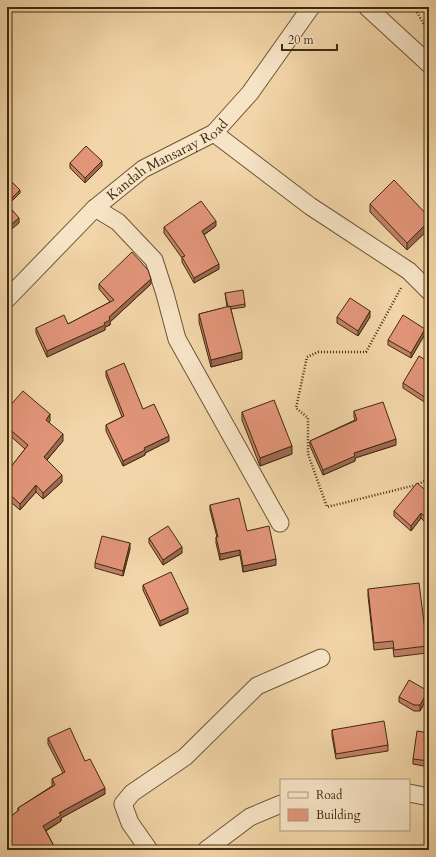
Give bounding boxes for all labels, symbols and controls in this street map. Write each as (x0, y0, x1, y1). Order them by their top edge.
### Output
scale bar (282, 26, 337, 52)
text: 20 m (288, 32, 315, 48)
street label: Kandah Mansaray Road (103, 115, 233, 205)
legend (280, 779, 410, 831)
text: Road (316, 787, 343, 803)
text: Building (316, 807, 361, 823)

